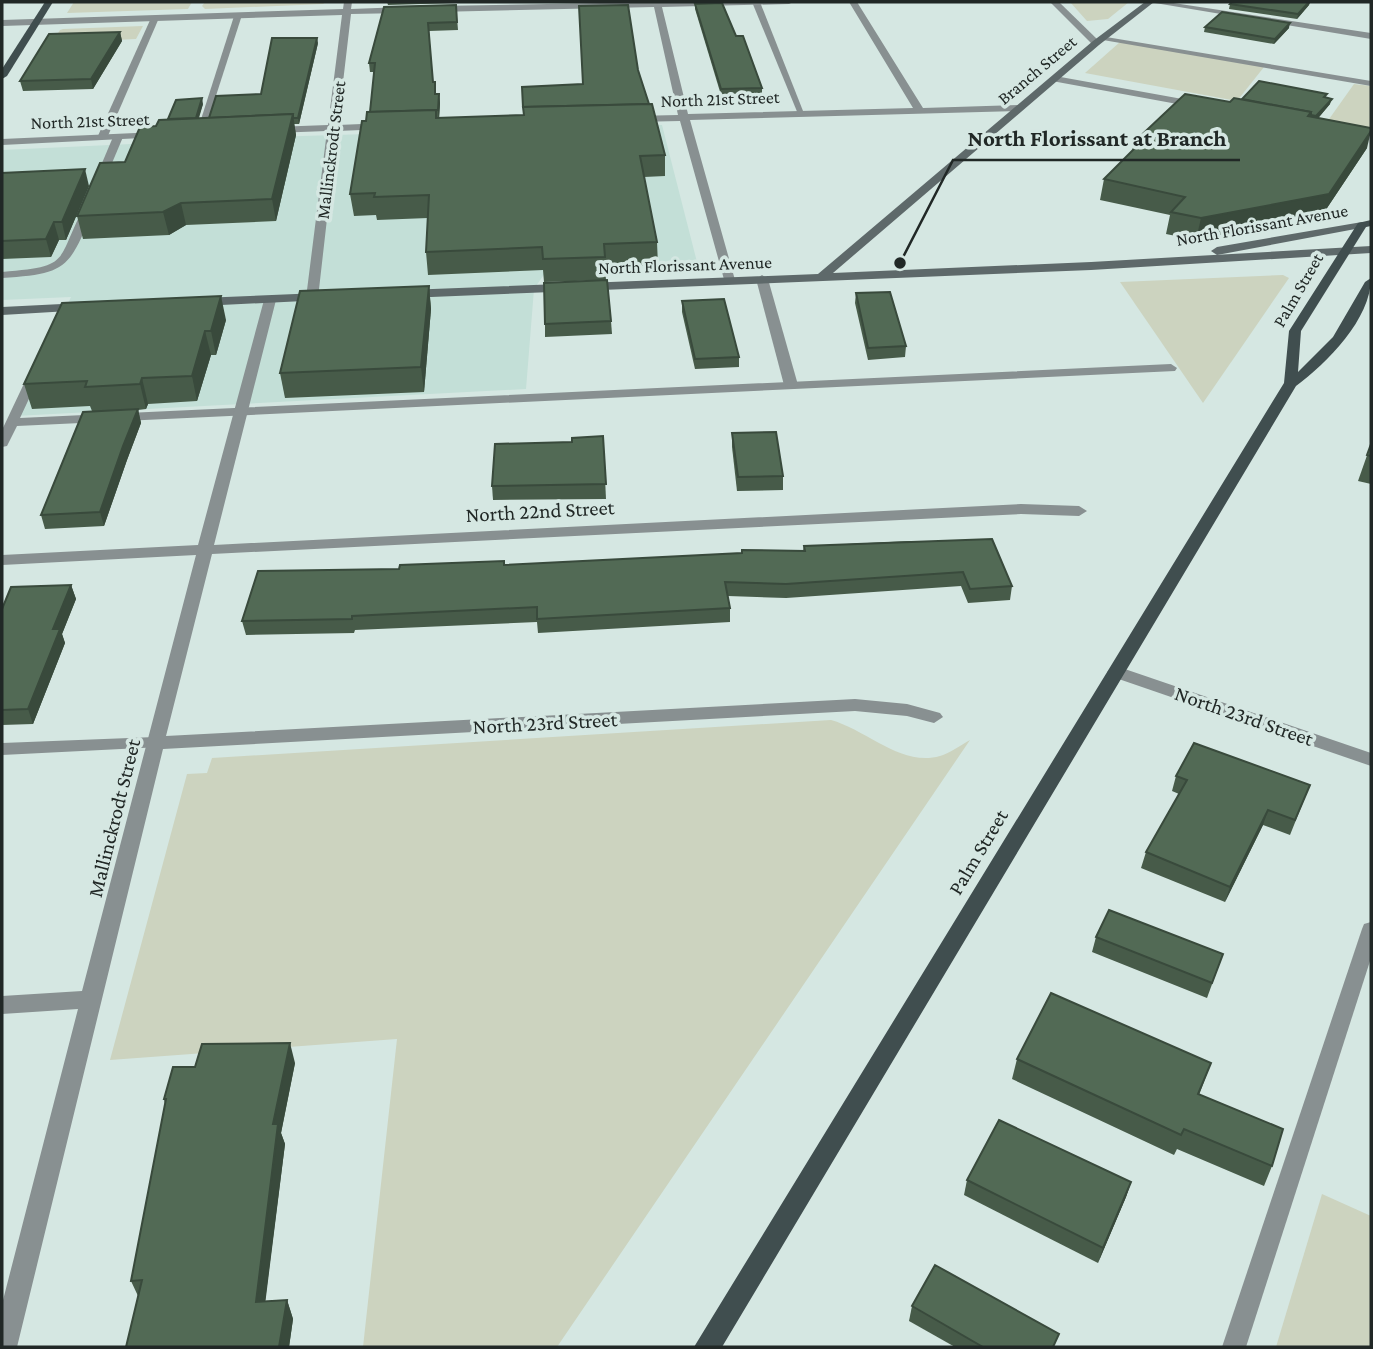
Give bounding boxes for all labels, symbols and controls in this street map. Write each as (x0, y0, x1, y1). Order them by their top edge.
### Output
street label: Branch Street (994, 31, 1081, 109)
street label: Mallinckrodt Street (313, 79, 350, 220)
street label: North 21st Street (660, 87, 781, 111)
street label: North 21st Street (30, 109, 151, 133)
callout: North Florissant at Branch (953, 116, 1240, 160)
text: North Florissant at Branch (967, 125, 1227, 151)
street label: North Florissant Avenue (1174, 200, 1350, 250)
street label: Palm Street (1269, 249, 1328, 330)
street label: North Florissant Avenue (598, 252, 772, 278)
street label: North 22nd Street (465, 495, 616, 527)
street label: North 23rd Street (1172, 681, 1317, 751)
street label: North 23rd Street (472, 707, 619, 739)
street label: Mallinckrodt Street (83, 735, 146, 900)
street label: Palm Street (943, 804, 1013, 899)

